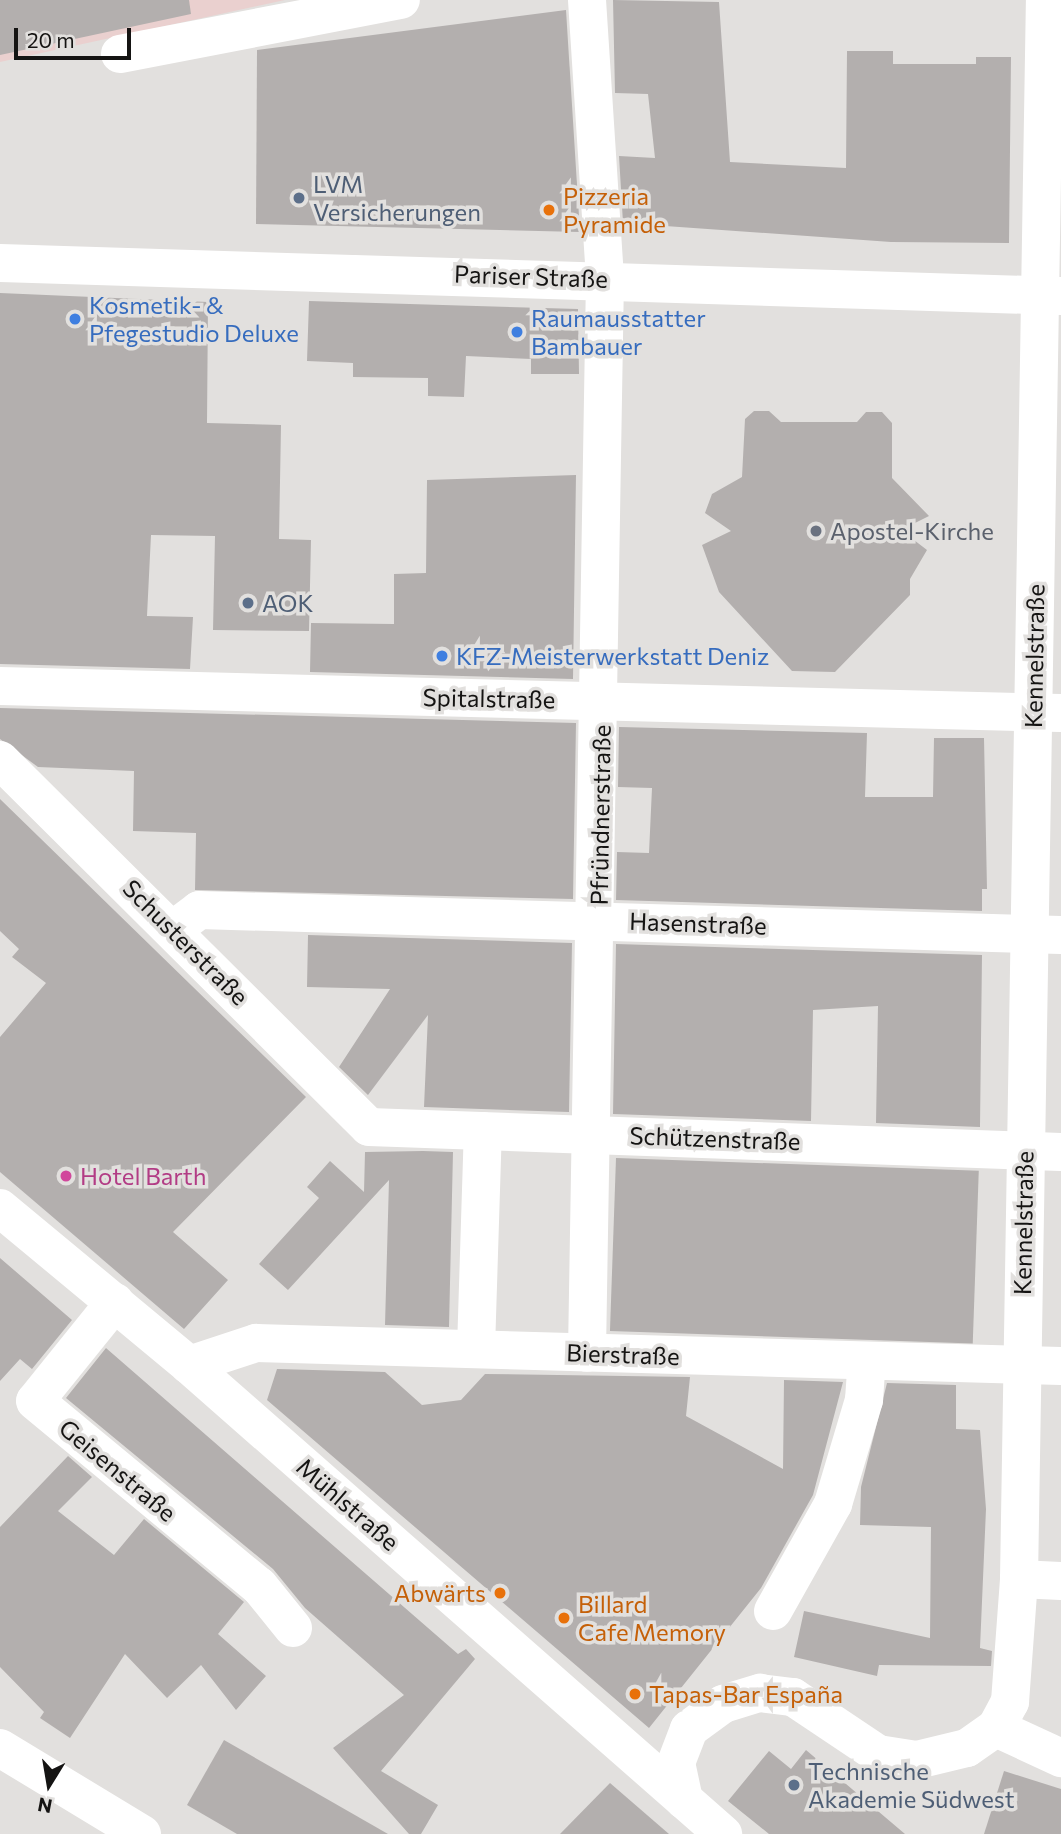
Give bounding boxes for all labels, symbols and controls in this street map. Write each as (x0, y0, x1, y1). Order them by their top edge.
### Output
scale bar (18, 14, 135, 58)
text: 20 m (27, 27, 75, 52)
place label: LVM Versicherungen (313, 170, 481, 226)
place label: Pizzeria Pyramide (563, 182, 666, 238)
marker: LVM Versicherungen (291, 190, 307, 206)
marker: Pizzeria Pyramide (541, 202, 557, 218)
street label: Pariser Straße (454, 259, 608, 293)
place label: Kosmetik- & Pfegestudio Deluxe (89, 291, 299, 347)
place label: Raumausstatter Bambauer (531, 304, 706, 360)
marker: Kosmetik- & Pfegestudio Deluxe (67, 311, 83, 327)
marker: Raumausstatter Bambauer (509, 324, 525, 340)
place label: Apostel-Kirche (830, 517, 994, 545)
marker: Apostel-Kirche (808, 523, 824, 539)
street label: Kennelstraße (1018, 584, 1050, 728)
place label: AOK (262, 589, 314, 617)
marker: AOK (240, 595, 256, 611)
place label: KFZ-Meisterwerkstatt Deniz (456, 642, 769, 670)
marker: KFZ-Meisterwerkstatt Deniz (434, 648, 450, 664)
street label: Spitalstraße (422, 682, 556, 714)
street label: Pfründnerstraße (584, 724, 616, 906)
street label: Schusterstraße (117, 873, 255, 1011)
street label: Hasenstraße (629, 906, 767, 940)
street label: Schützenstraße (629, 1121, 801, 1155)
street label: Kennelstraße (1007, 1151, 1039, 1295)
place label: Hotel Barth (80, 1162, 206, 1190)
marker: Hotel Barth (58, 1168, 74, 1184)
street label: Bierstraße (566, 1338, 680, 1370)
street label: Geisenstraße (54, 1413, 182, 1527)
street label: Mühlstraße (291, 1452, 405, 1556)
place label: Abwärts (394, 1579, 486, 1607)
marker: Abwärts (492, 1585, 508, 1601)
place label: Billard Cafe Memory (578, 1590, 726, 1646)
marker: Billard Cafe Memory (556, 1610, 572, 1626)
place label: Tapas-Bar España (649, 1680, 843, 1708)
marker: Tapas-Bar España (627, 1686, 643, 1702)
north arrow (14, 1750, 84, 1820)
place label: Technische Akademie Südwest (808, 1757, 1014, 1813)
marker: Technische Akademie Südwest (786, 1777, 802, 1793)
text: N (36, 1793, 54, 1819)

